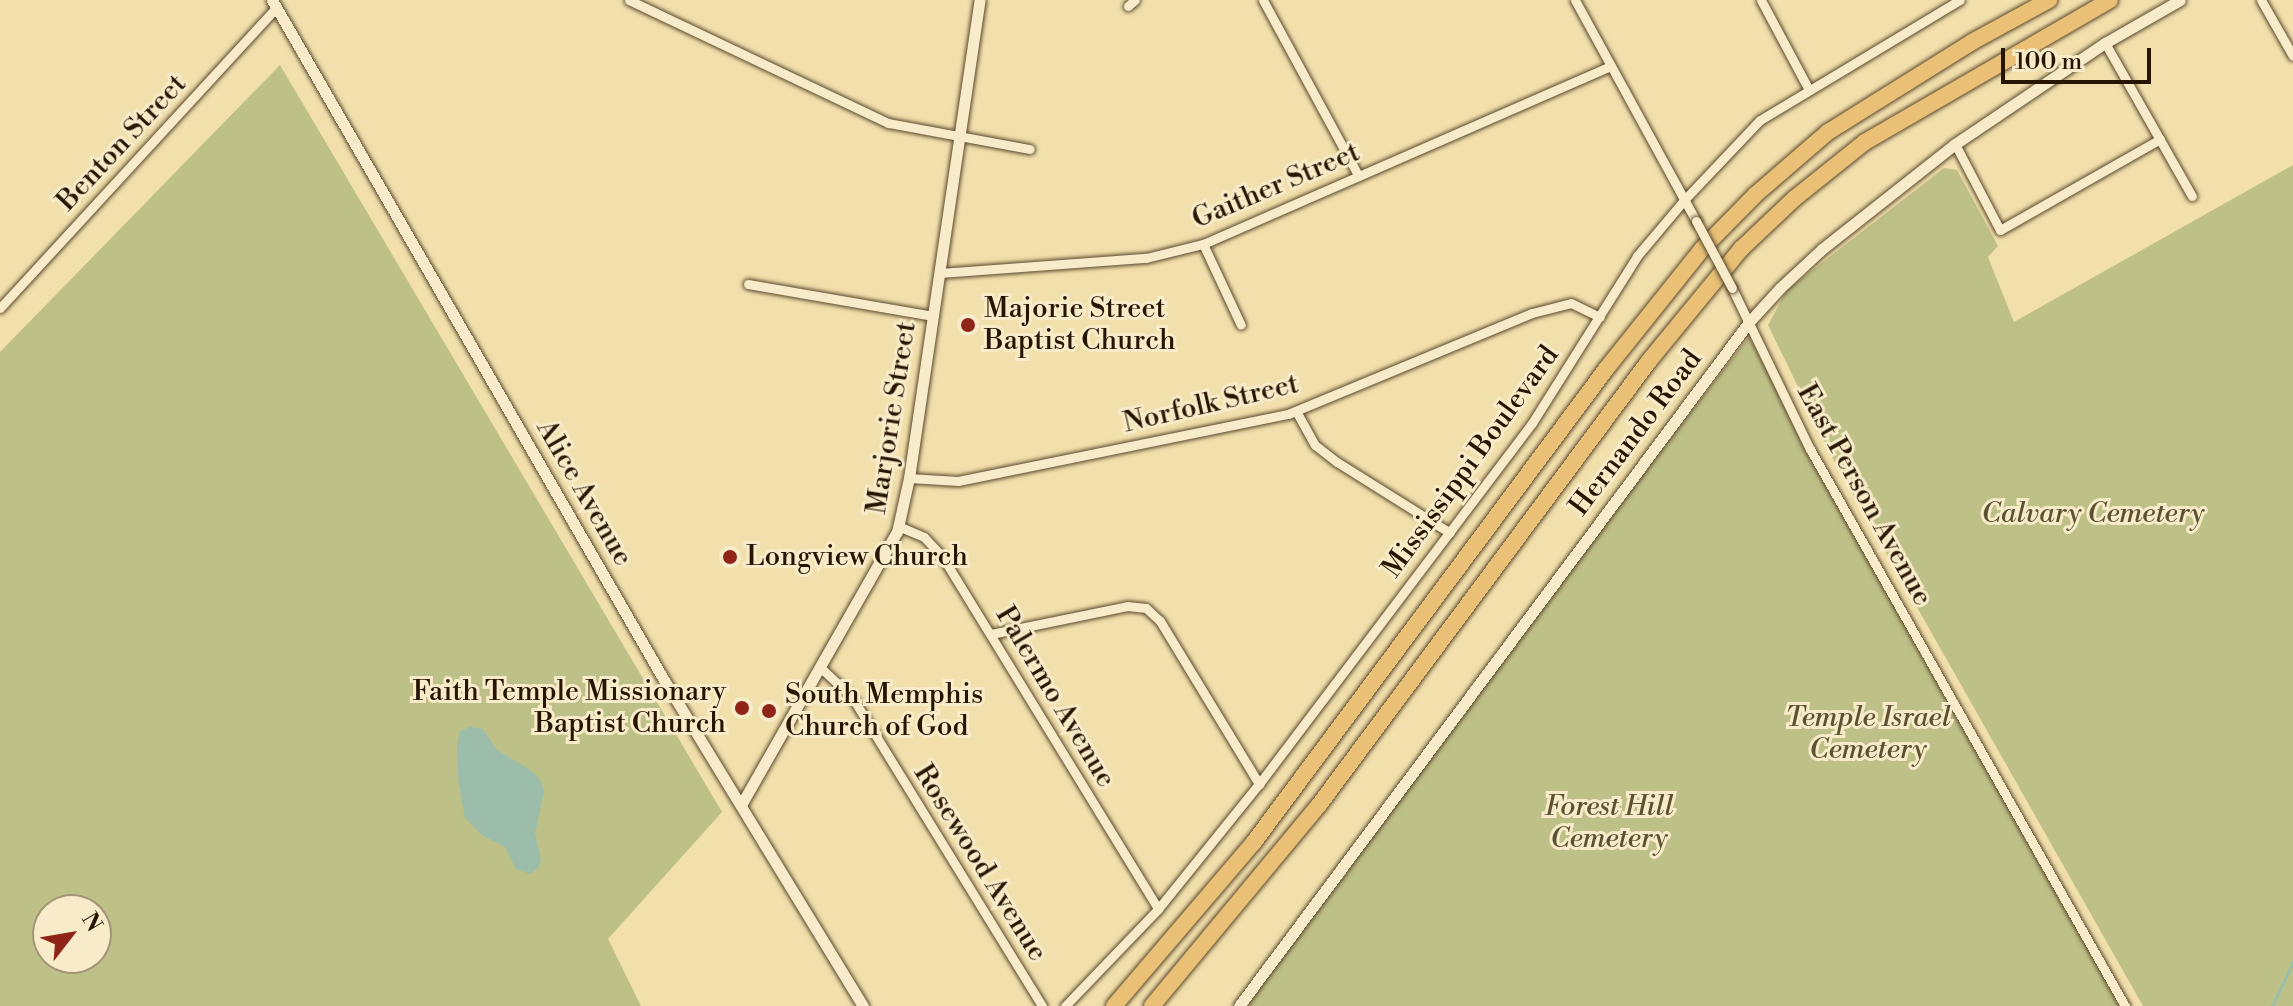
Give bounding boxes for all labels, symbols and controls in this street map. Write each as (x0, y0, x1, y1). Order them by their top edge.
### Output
scale bar (2005, 32, 2155, 82)
text: 100 m (2015, 47, 2082, 77)
street label: Benton Street (50, 68, 194, 218)
street label: Gaither Street (1187, 136, 1365, 236)
place label: Majorie Street Baptist Church (984, 292, 1176, 358)
marker: Majorie Street Baptist Church (959, 316, 977, 334)
street label: Marjorie Street (860, 319, 924, 517)
street label: Mississippi Boulevard (1376, 340, 1566, 584)
street label: Hernando Road (1563, 343, 1709, 523)
street label: Norfolk Street (1120, 367, 1302, 441)
street label: East Person Avenue (1789, 378, 1939, 612)
street label: Alice Avenue (529, 414, 639, 572)
park label: Calvary Cemetery (1981, 497, 2205, 531)
place label: Longview Church (746, 540, 968, 574)
marker: Longview Church (721, 548, 739, 566)
street label: Palermo Avenue (988, 600, 1122, 794)
place label: Faith Temple Missionary Baptist Church (412, 675, 726, 741)
place label: South Memphis Church of God (785, 678, 983, 744)
marker: Faith Temple Missionary Baptist Church (733, 699, 751, 717)
park label: Temple Israel Cemetery (1785, 701, 1951, 767)
marker: South Memphis Church of God (760, 702, 778, 720)
street label: Rosewood Avenue (906, 758, 1054, 968)
park label: Forest Hill Cemetery (1544, 790, 1674, 856)
north arrow (32, 894, 112, 974)
text: N (75, 908, 107, 937)

